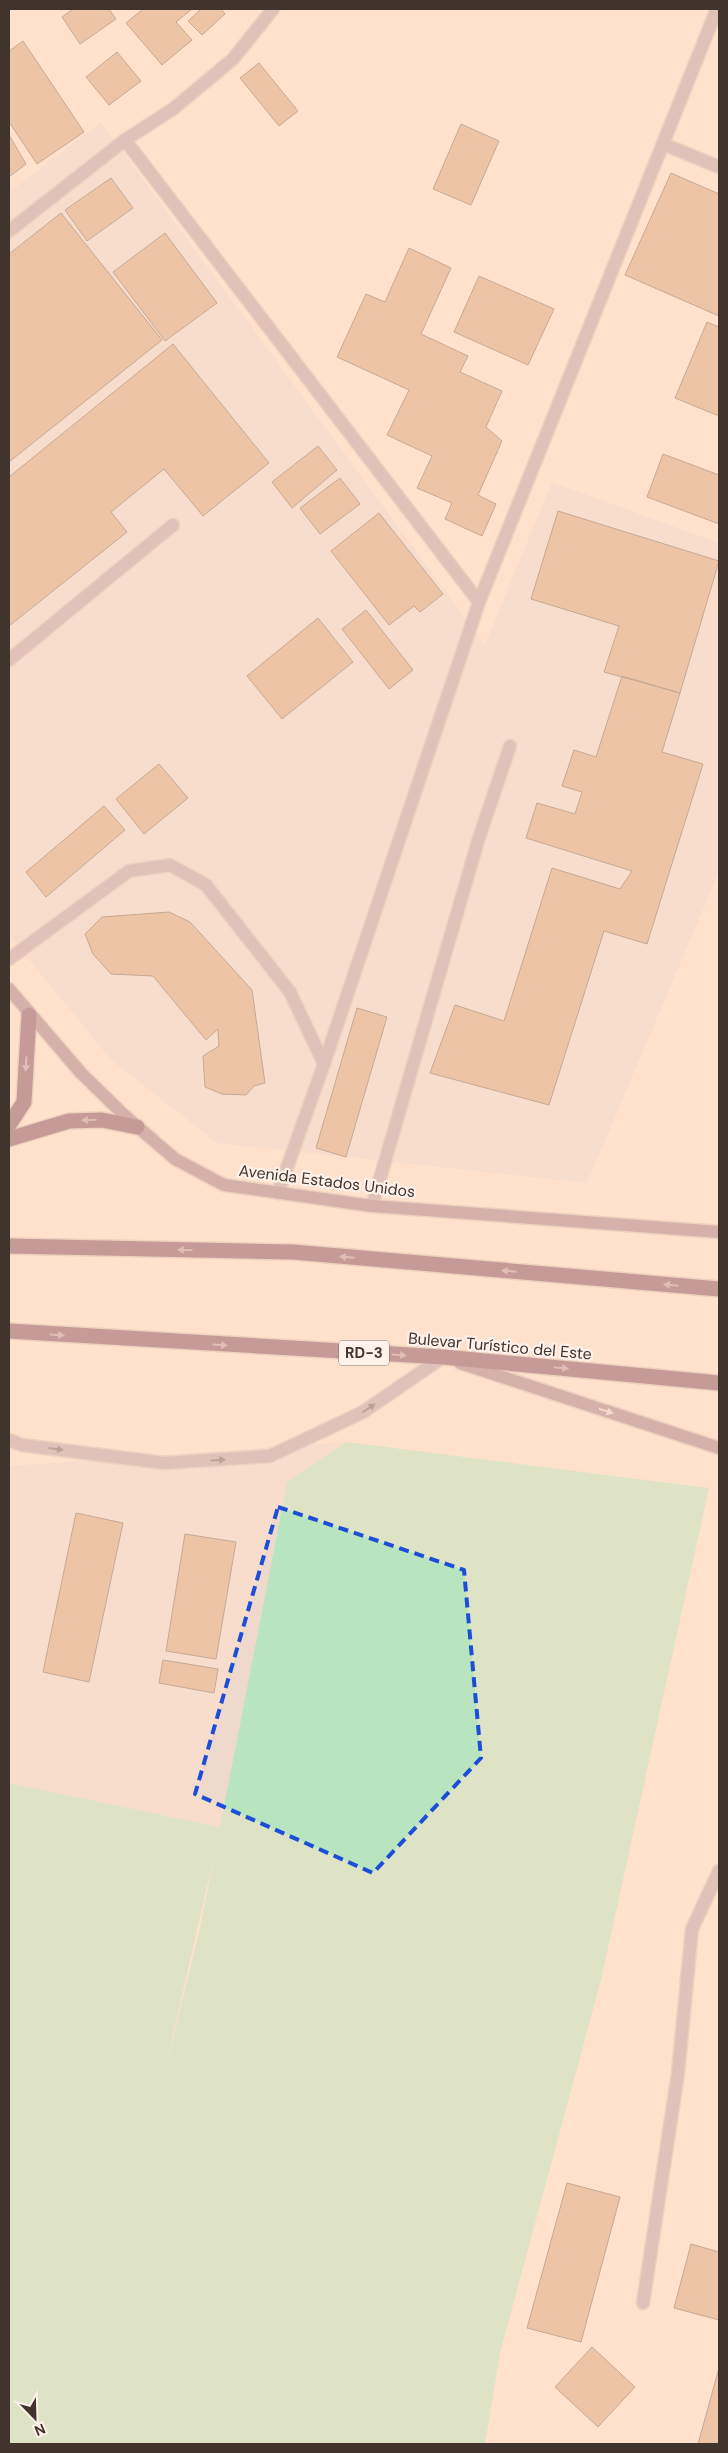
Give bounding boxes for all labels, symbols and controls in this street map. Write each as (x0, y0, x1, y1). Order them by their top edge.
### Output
one-way arrow (21, 1056, 29, 1072)
one-way arrow (81, 1116, 97, 1124)
street label: Avenida Estados Unidos (238, 1160, 416, 1202)
one-way arrow (176, 1246, 192, 1254)
one-way arrow (339, 1253, 355, 1261)
one-way arrow (501, 1267, 517, 1275)
one-way arrow (662, 1281, 678, 1289)
street label: Bulevar Turístico del Este (407, 1328, 593, 1364)
one-way arrow (50, 1331, 66, 1339)
road number: RD-3 (339, 1340, 389, 1366)
one-way arrow (212, 1342, 228, 1350)
one-way arrow (392, 1351, 408, 1359)
one-way arrow (554, 1364, 570, 1372)
one-way arrow (362, 1403, 376, 1413)
one-way arrow (599, 1407, 614, 1415)
one-way arrow (49, 1445, 65, 1453)
one-way arrow (210, 1455, 226, 1463)
north arrow (10, 2393, 60, 2443)
text: N (32, 2420, 48, 2440)

